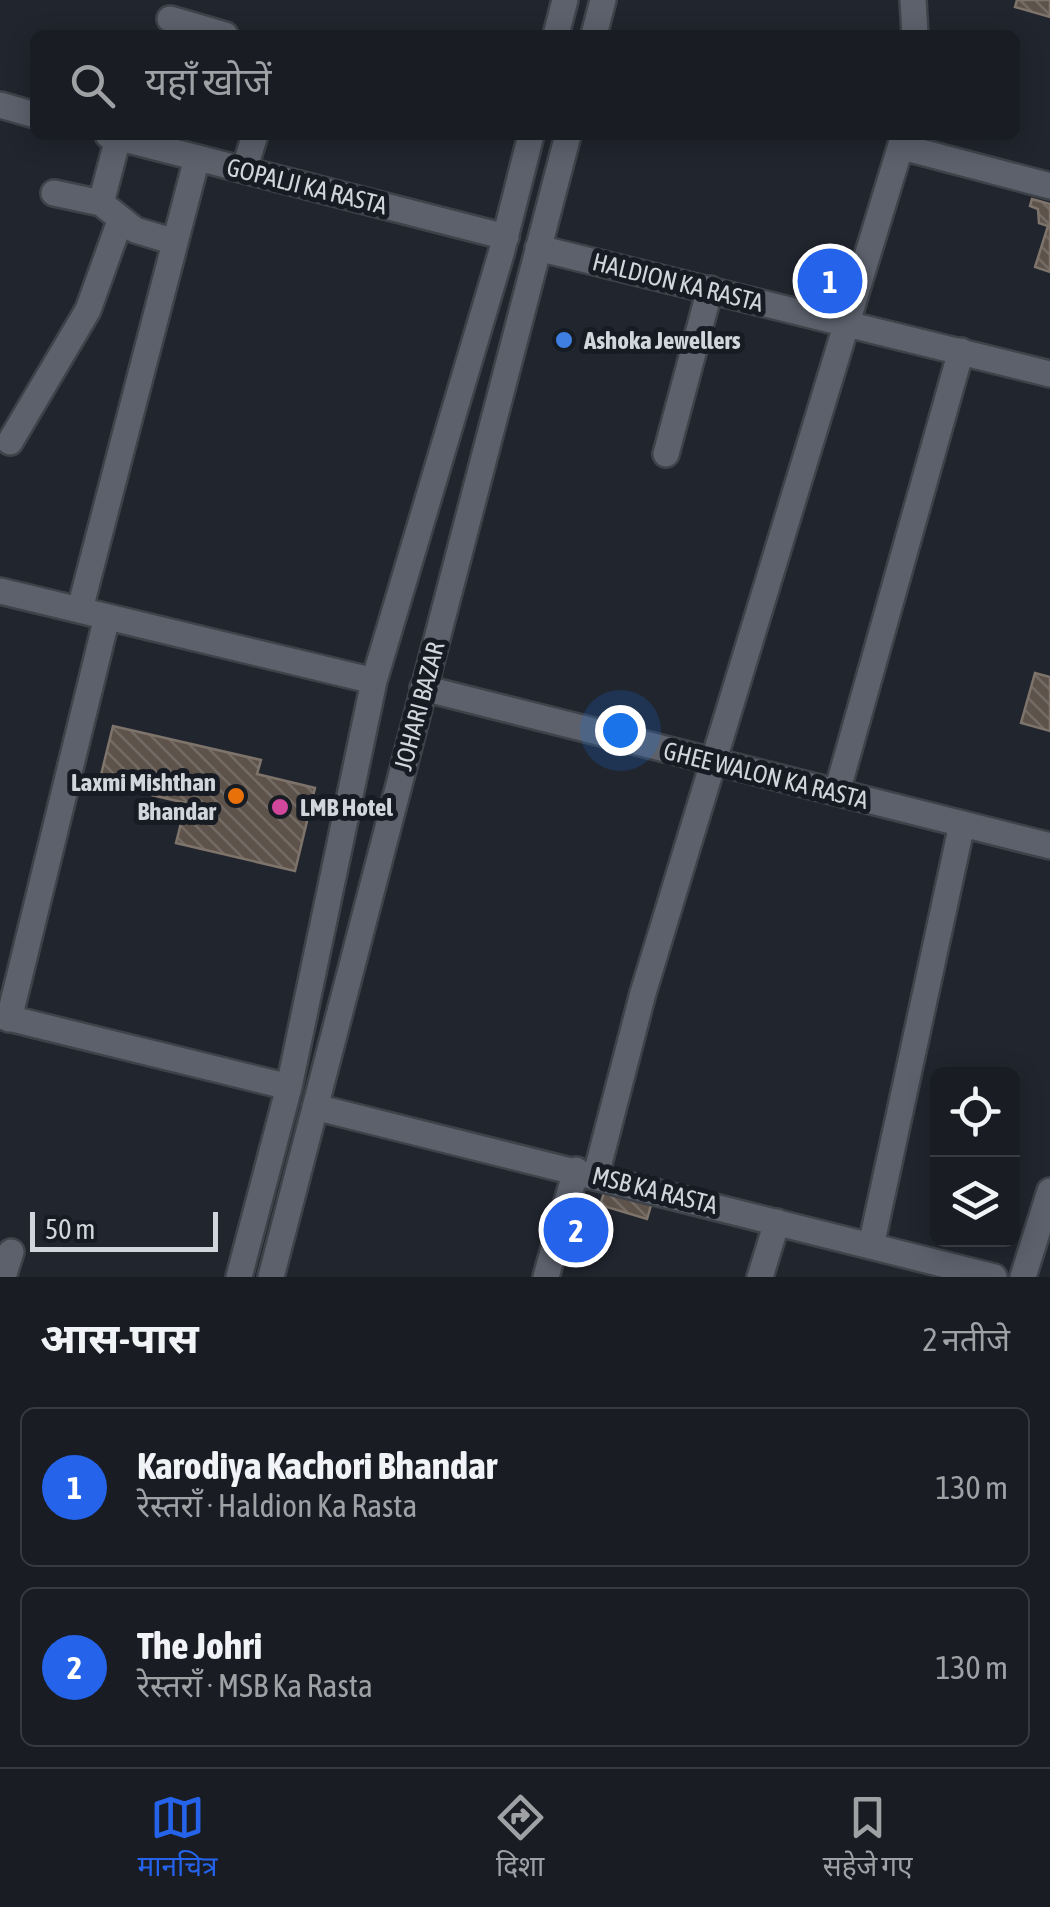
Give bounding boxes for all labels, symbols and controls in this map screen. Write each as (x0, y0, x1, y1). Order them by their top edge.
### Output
search box (30, 30, 1020, 140)
icon: search (65, 58, 120, 113)
text: यहाँ खोजें (145, 60, 271, 103)
street label: GOPALJI KA RASTA (224, 153, 391, 220)
pin: 1 (798, 244, 862, 318)
street label: HALDION KA RASTA (590, 247, 767, 317)
place label: Ashoka Jewellers (583, 326, 741, 354)
marker: Ashoka Jewellers (553, 329, 575, 351)
street label: JOHARI BAZAR (388, 638, 450, 773)
your location (595, 705, 646, 756)
street label: GHEE WALON KA RASTA (661, 736, 872, 814)
place label: Laxmi Mishthan Bhandar (71, 768, 217, 825)
marker: Laxmi Mishthan Bhandar (225, 785, 247, 807)
place label: LMB Hotel (300, 793, 393, 821)
marker: LMB Hotel (269, 796, 291, 818)
map controls (930, 1067, 1020, 1247)
button: locate (930, 1067, 1020, 1157)
button: layers (930, 1157, 1020, 1247)
street label: MSB KA RASTA (590, 1161, 721, 1219)
pin: 2 (544, 1192, 608, 1268)
scale bar (30, 1207, 218, 1252)
text: 50 m (45, 1213, 95, 1245)
text: आस-पास (40, 1314, 199, 1362)
text: 2 नतीजे (923, 1321, 1010, 1358)
text: Karodiya Kachori Bhandar (137, 1444, 497, 1487)
text: 1 (67, 1469, 82, 1506)
text: 130 m (935, 1469, 1008, 1506)
text: रेस्तराँ · Haldion Ka Rasta (137, 1487, 417, 1524)
text: The Johri (137, 1624, 262, 1667)
text: 2 (67, 1649, 82, 1686)
text: 130 m (935, 1649, 1008, 1686)
text: रेस्तराँ · MSB Ka Rasta (137, 1667, 373, 1704)
tab: मानचित्र (138, 1790, 218, 1887)
tab: दिशा (493, 1790, 548, 1887)
tab: सहेजे गए (823, 1790, 912, 1887)

